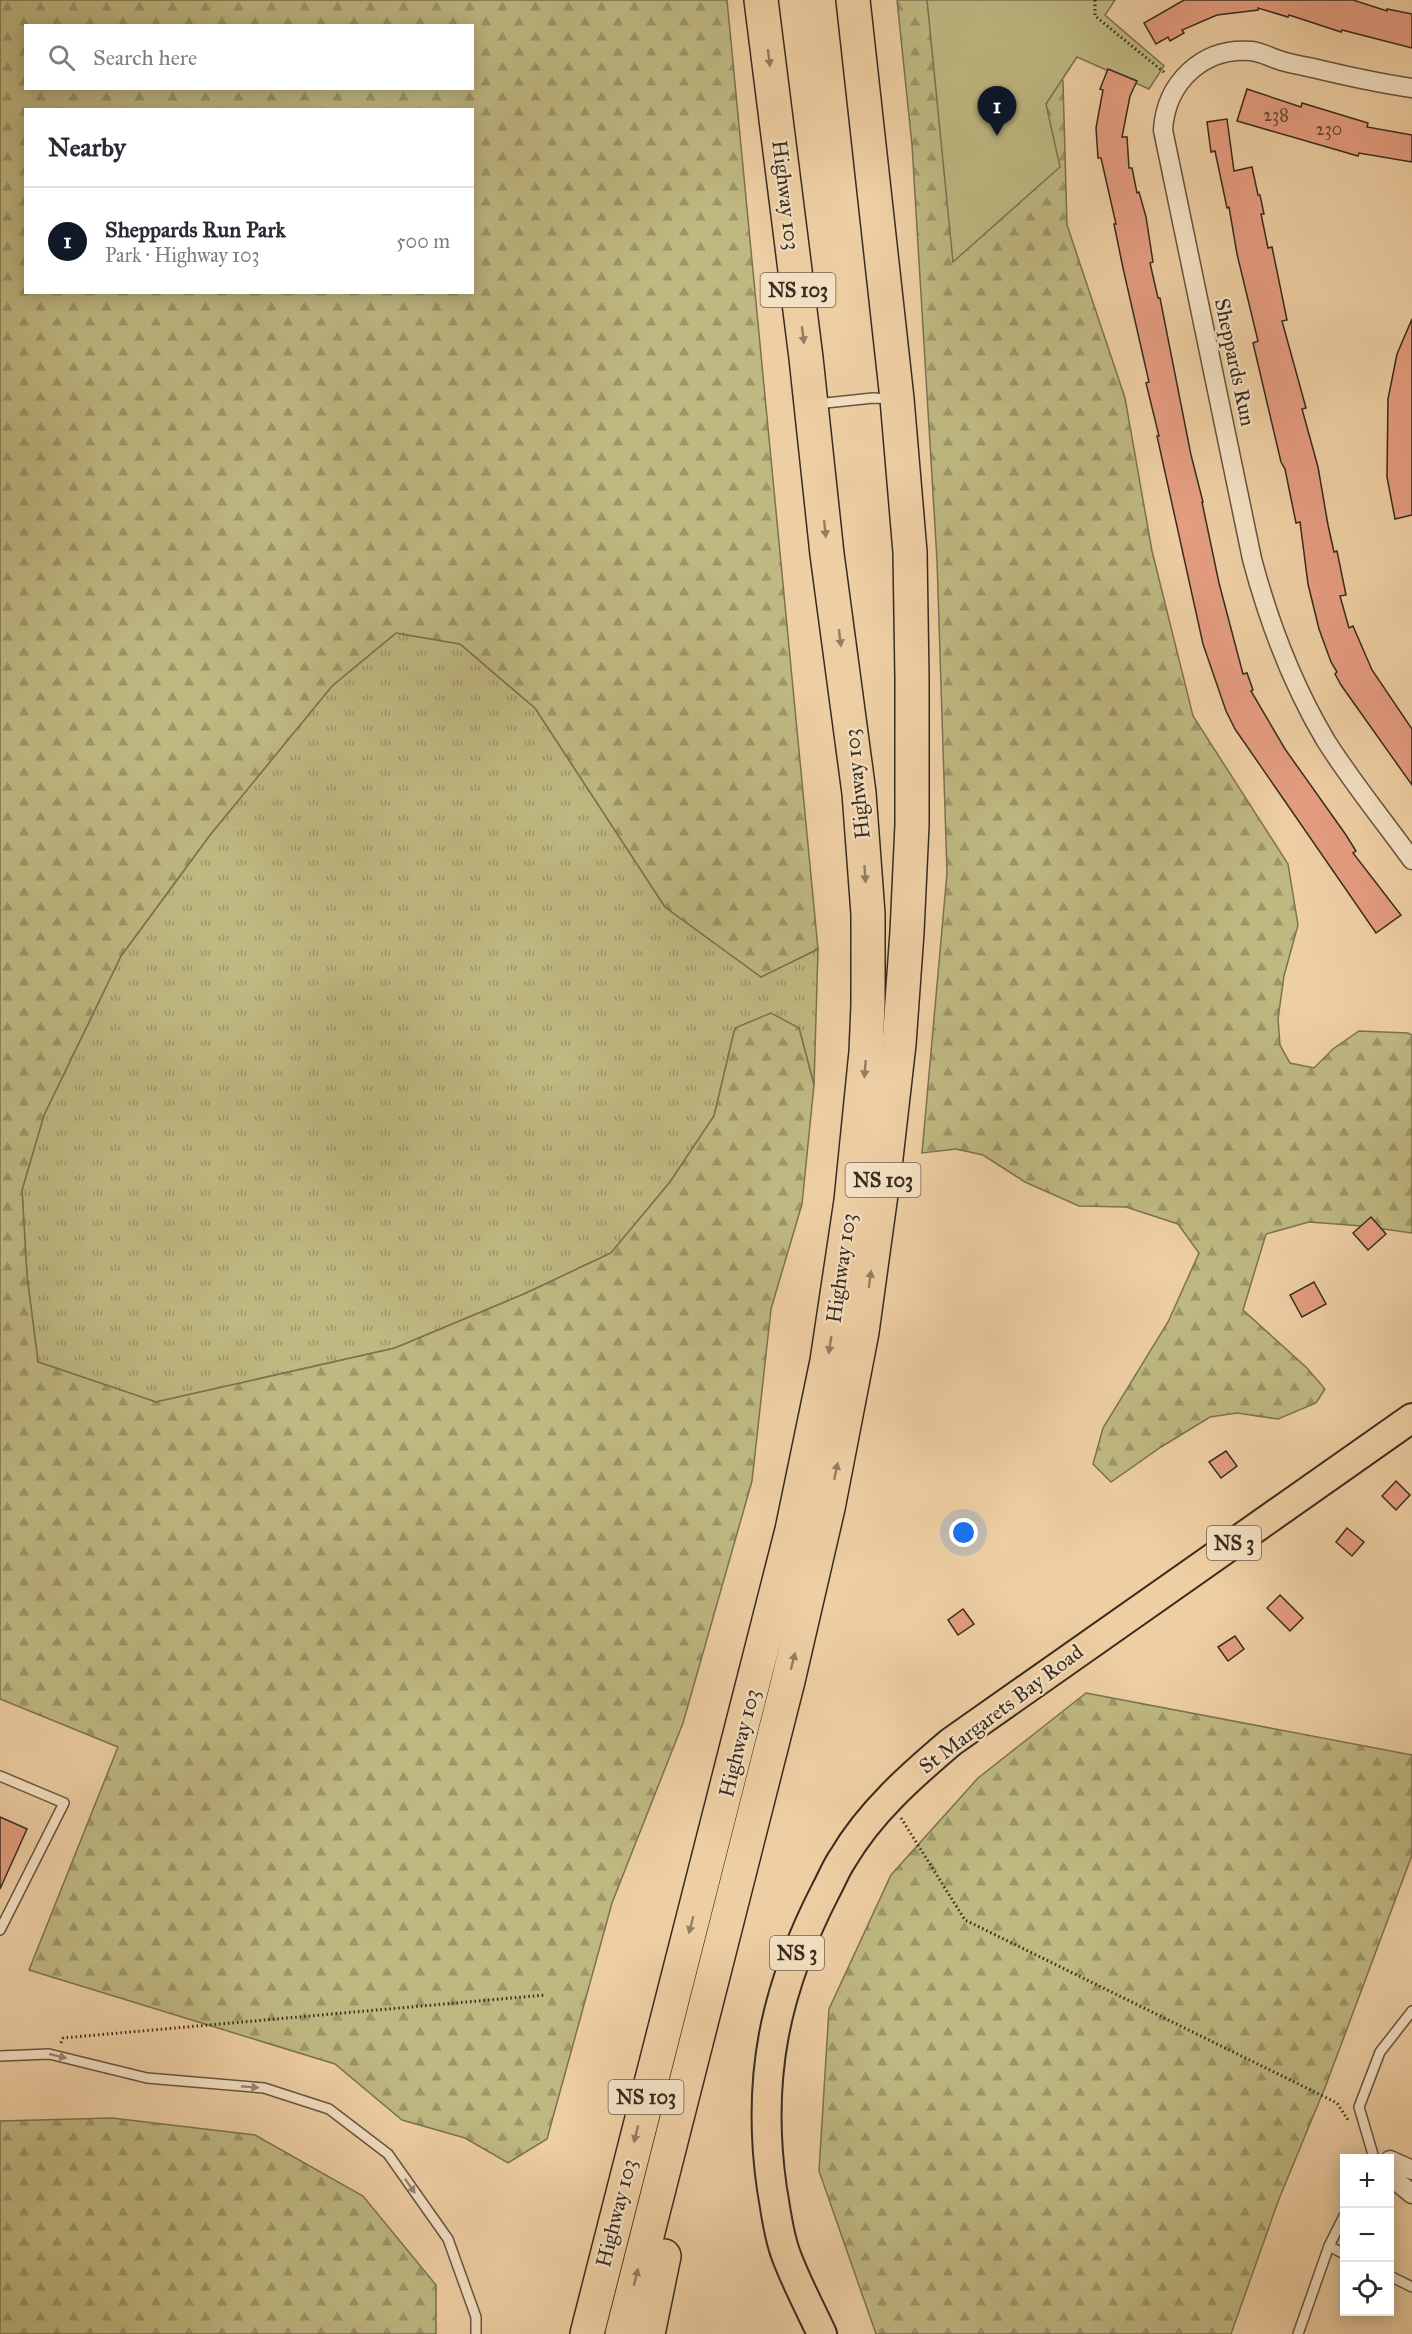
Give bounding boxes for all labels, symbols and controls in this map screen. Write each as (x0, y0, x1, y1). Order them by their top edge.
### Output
search box (24, 24, 474, 90)
icon: search (45, 41, 78, 74)
text: Search here (93, 44, 197, 71)
one-way arrow (764, 49, 773, 68)
pin: 1 (978, 86, 1016, 136)
house number: 238 (1263, 104, 1289, 126)
house number: 230 (1316, 118, 1342, 140)
text: Nearby (48, 131, 126, 163)
street label: Highway 103 (766, 138, 806, 252)
text: Sheppards Run Park (105, 216, 286, 243)
text: 1 (64, 229, 71, 253)
text: 500 m (396, 229, 450, 253)
text: Park · Highway 103 (105, 243, 260, 267)
road number: NS 103 (760, 273, 836, 307)
street label: Sheppards Run (1209, 296, 1261, 428)
one-way arrow (798, 325, 808, 344)
one-way arrow (820, 519, 829, 538)
one-way arrow (835, 629, 845, 648)
street label: Highway 103 (838, 728, 876, 840)
one-way arrow (861, 864, 870, 883)
one-way arrow (860, 1059, 870, 1078)
road number: NS 103 (846, 1163, 920, 1197)
street label: Highway 103 (820, 1211, 862, 1325)
one-way arrow (865, 1269, 874, 1288)
one-way arrow (825, 1336, 834, 1355)
one-way arrow (832, 1461, 841, 1480)
your location (949, 1518, 978, 1547)
road number: NS 3 (1207, 1526, 1261, 1560)
street label: St Margarets Bay Road (914, 1639, 1089, 1779)
one-way arrow (788, 1652, 798, 1670)
street label: Highway 103 (713, 1686, 765, 1800)
one-way arrow (686, 1916, 695, 1934)
road number: NS 3 (770, 1936, 824, 1970)
one-way arrow (49, 2052, 67, 2062)
road number: NS 103 (608, 2080, 684, 2114)
one-way arrow (241, 2082, 260, 2092)
one-way arrow (631, 2125, 641, 2143)
map controls (1340, 2154, 1394, 2316)
button: + (1340, 2154, 1394, 2208)
street label: Highway 103 (590, 2156, 642, 2270)
one-way arrow (404, 2177, 416, 2193)
button: − (1340, 2208, 1394, 2262)
button: locate (1340, 2262, 1394, 2316)
one-way arrow (632, 2268, 641, 2286)

